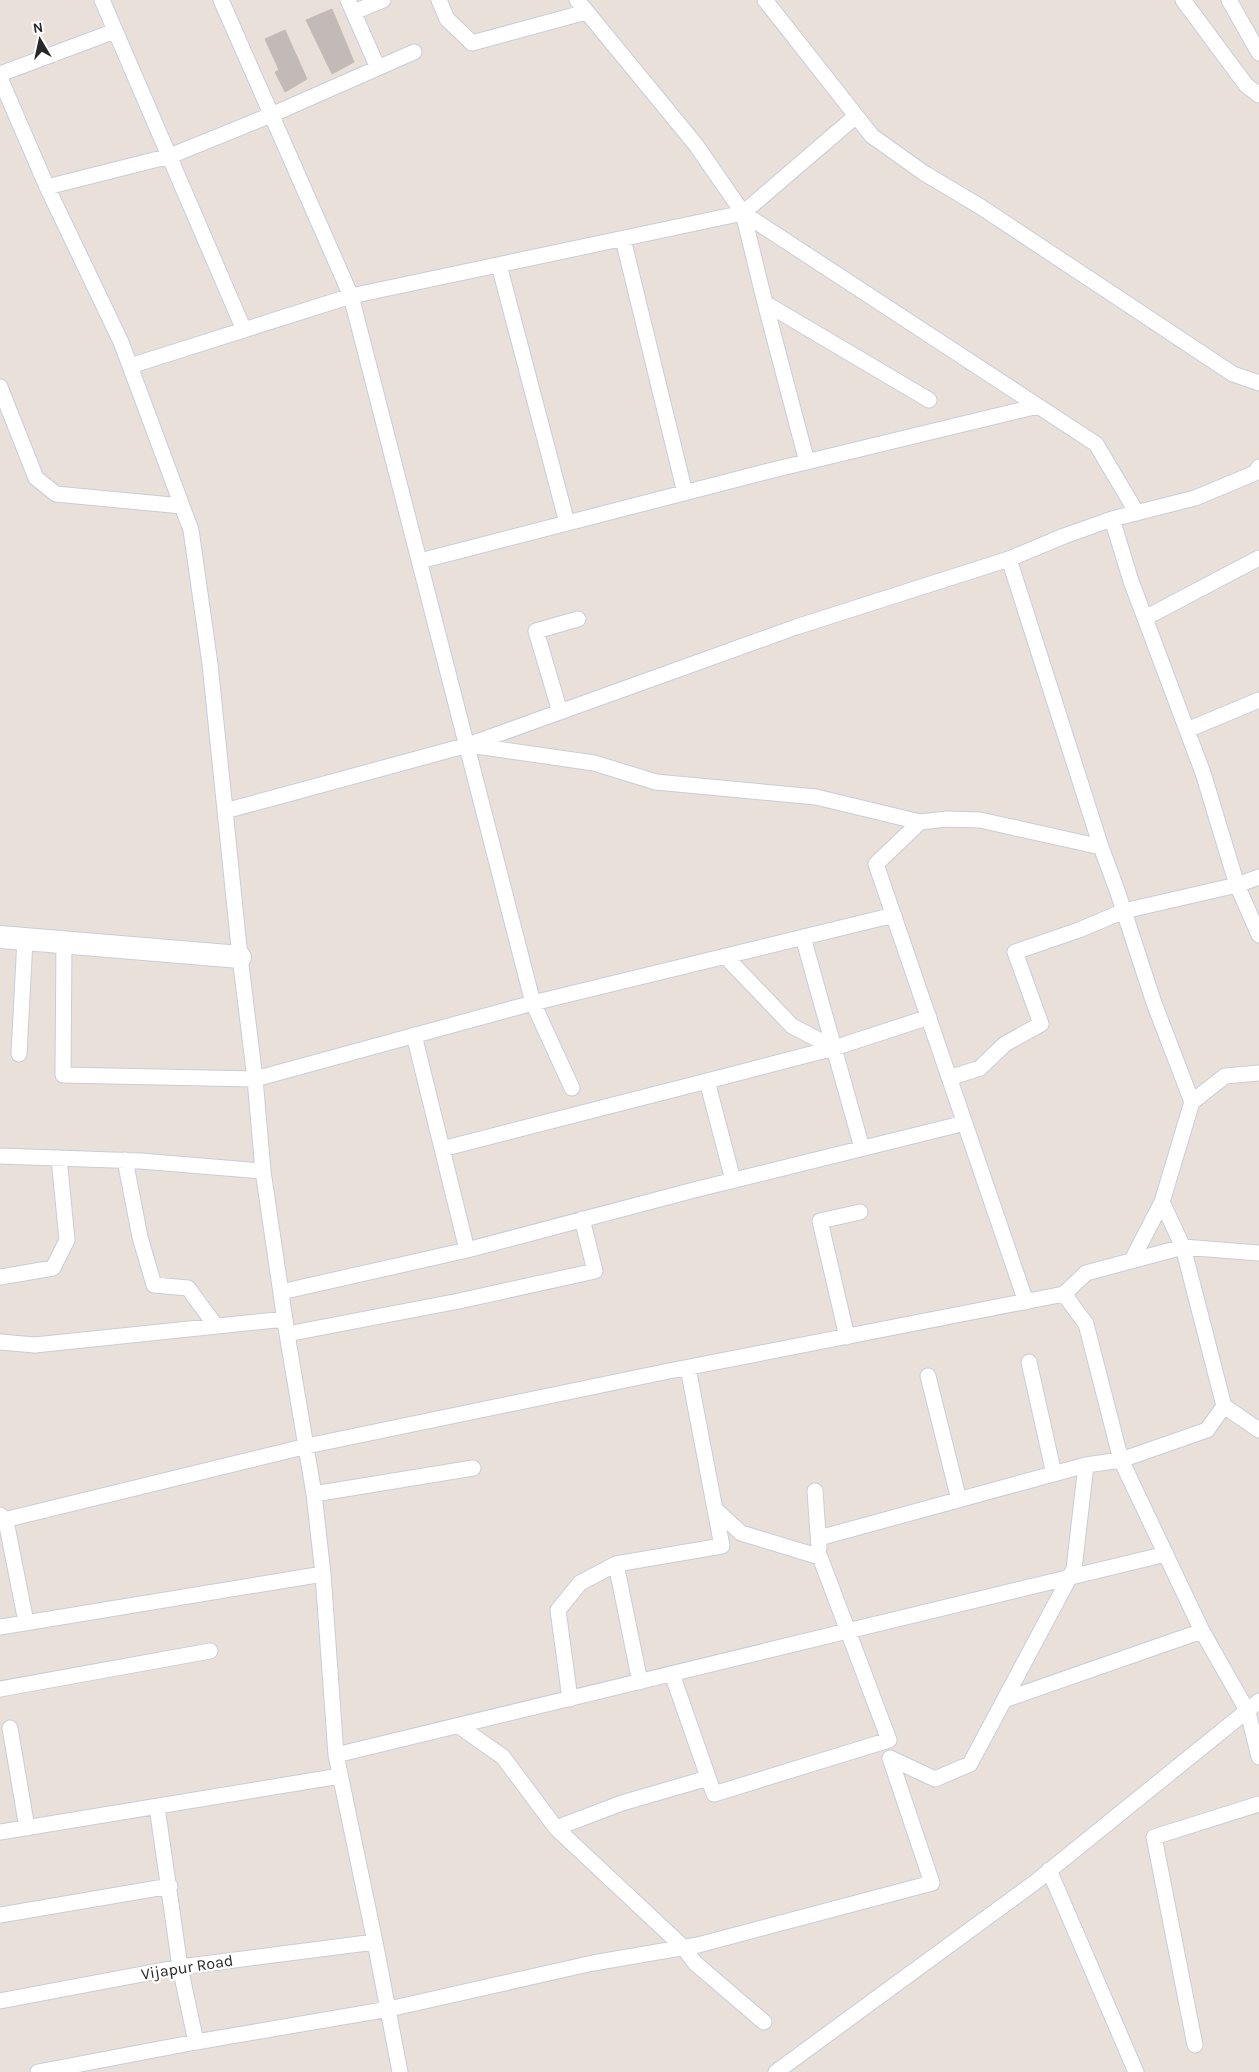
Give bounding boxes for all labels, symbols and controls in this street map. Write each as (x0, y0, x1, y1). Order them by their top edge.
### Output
north arrow (15, 15, 65, 65)
text: N (32, 18, 44, 37)
street label: Vijapur Road (140, 1950, 234, 1984)

